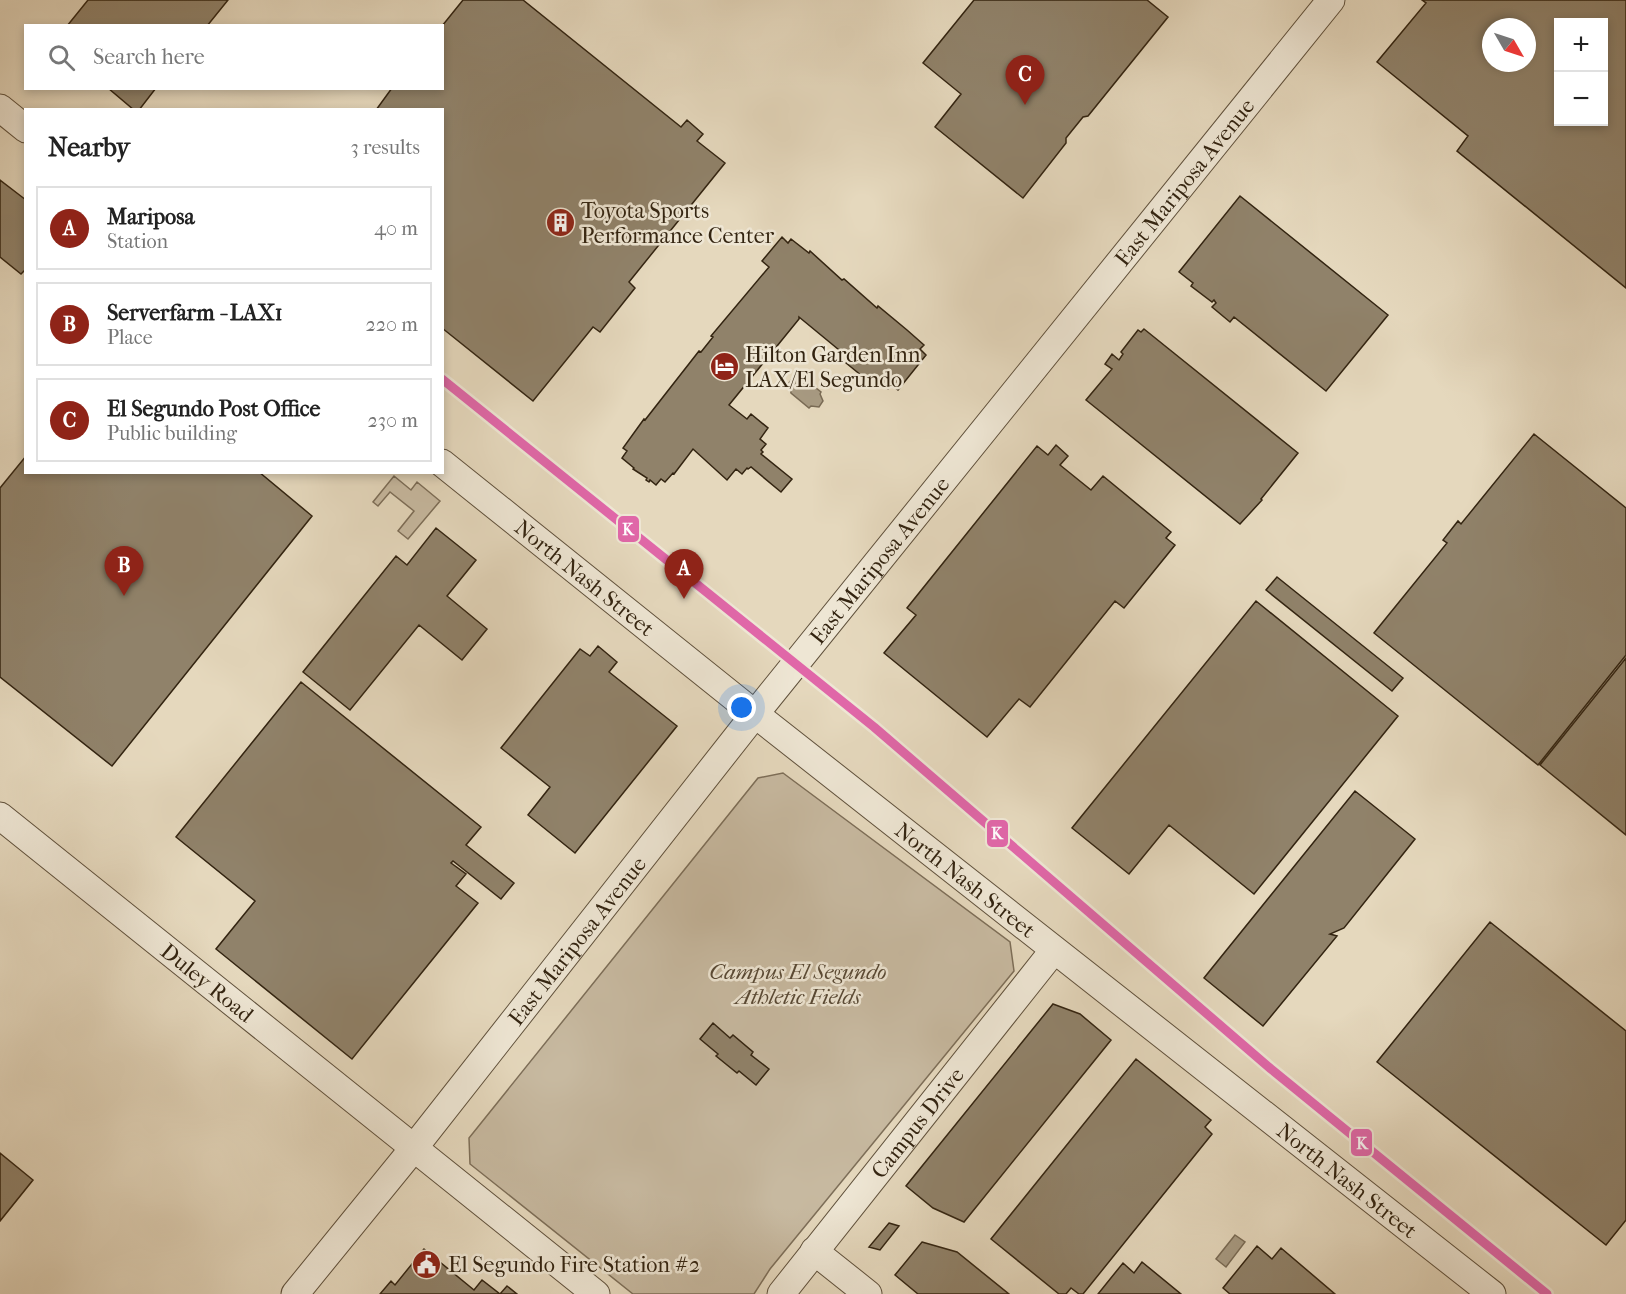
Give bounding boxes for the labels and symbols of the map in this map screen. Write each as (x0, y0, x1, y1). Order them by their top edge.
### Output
north arrow (1482, 18, 1536, 72)
pin: C (1006, 56, 1044, 105)
street label: East Mariposa Avenue (1110, 93, 1260, 271)
place label: Toyota Sports Performance Center (581, 198, 775, 249)
building icon: Toyota Sports Performance Center (544, 207, 576, 239)
place label: Hilton Garden Inn LAX/El Segundo (745, 342, 921, 393)
hotel icon: Hilton Garden Inn LAX/El Segundo (708, 351, 740, 383)
street label: East Mariposa Avenue (805, 472, 955, 650)
street label: North Nash Street (509, 515, 659, 642)
line badge: K (617, 515, 640, 543)
text: K (622, 520, 635, 539)
pin: B (104, 546, 144, 596)
pin: A (664, 550, 704, 599)
your location (727, 693, 756, 722)
street label: North Nash Street (889, 817, 1040, 944)
line badge: K (986, 819, 1009, 848)
text: K (991, 824, 1004, 843)
street label: East Mariposa Avenue (503, 851, 652, 1031)
street label: Duley Road (155, 938, 259, 1029)
park label: Campus El Segundo Athletic Fields (709, 959, 887, 1010)
street label: Campus Drive (866, 1062, 970, 1184)
street label: North Nash Street (1271, 1118, 1422, 1244)
line badge: K (1350, 1128, 1373, 1157)
text: K (1356, 1134, 1369, 1153)
public building icon: El Segundo Fire Station #2 (411, 1248, 443, 1280)
place label: El Segundo Fire Station #2 (448, 1252, 700, 1278)

